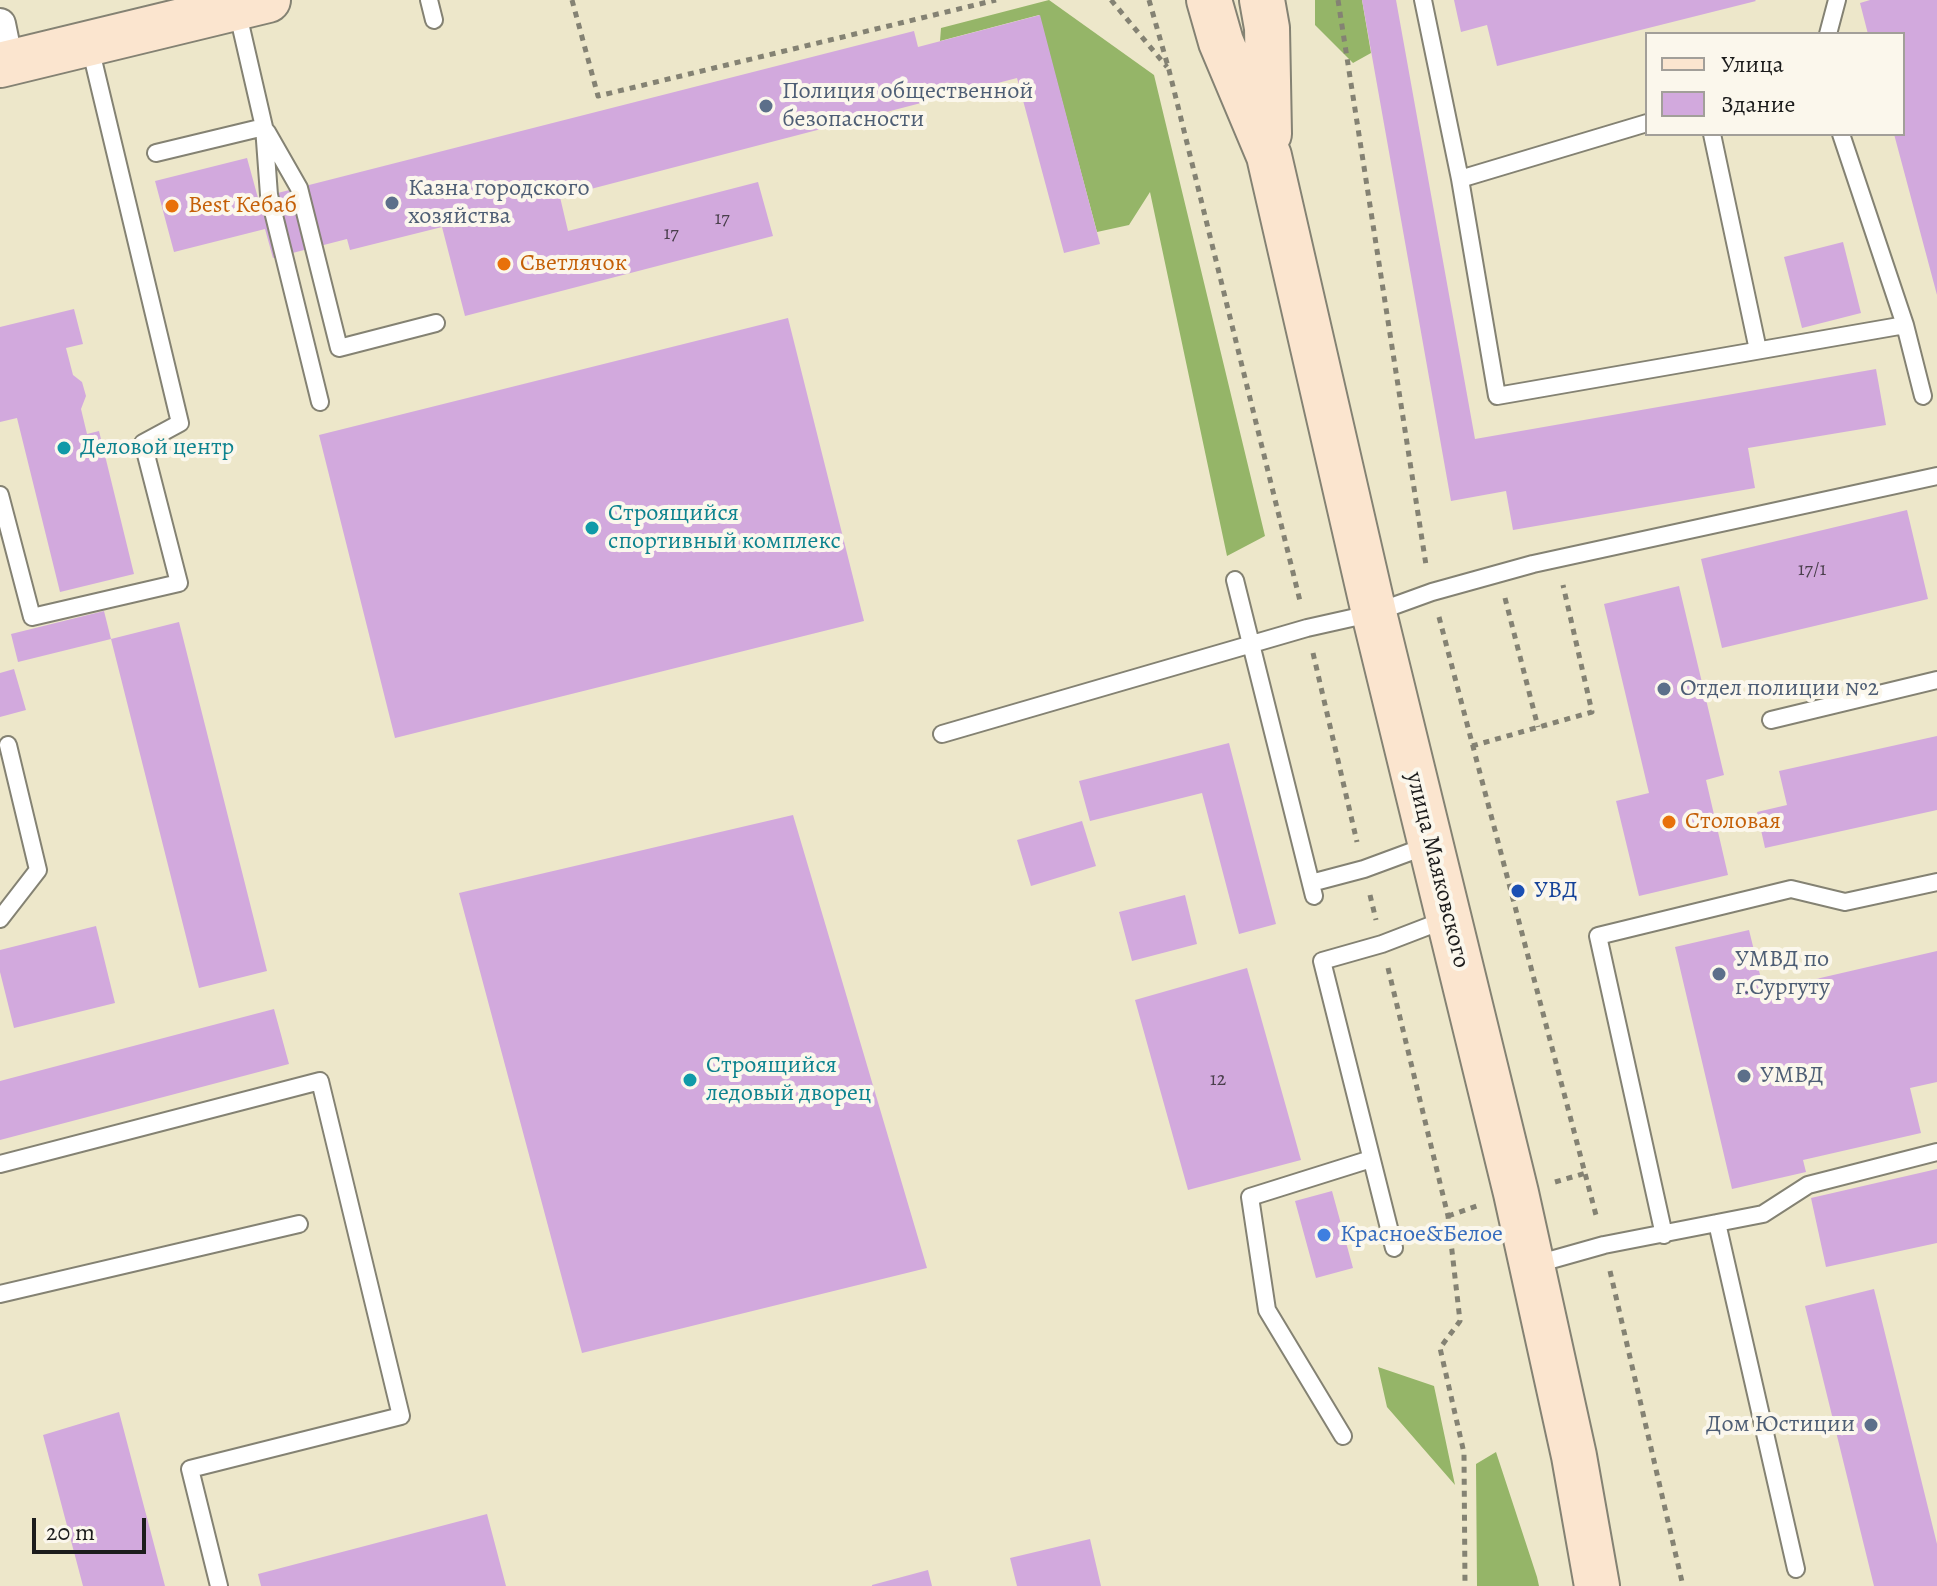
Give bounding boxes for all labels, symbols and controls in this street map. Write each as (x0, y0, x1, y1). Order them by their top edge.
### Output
legend (1645, 32, 1905, 136)
text: Улица (1721, 48, 1784, 80)
place label: Полиция общественной безопасности (782, 78, 1033, 134)
text: Здание (1721, 88, 1796, 120)
marker: Полиция общественной безопасности (757, 97, 775, 115)
place label: Казна городского хозяйства (408, 175, 590, 231)
place label: Best Кебаб (188, 192, 297, 220)
marker: Казна городского хозяйства (383, 194, 401, 212)
marker: Best Кебаб (163, 197, 181, 215)
house number: 17 (714, 207, 730, 231)
house number: 17 (663, 222, 679, 246)
place label: Светлячок (520, 250, 627, 278)
marker: Светлячок (495, 255, 513, 273)
place label: Деловой центр (80, 434, 234, 462)
marker: Деловой центр (55, 439, 73, 457)
place label: Строящийся спортивный комплекс (608, 500, 841, 556)
marker: Строящийся спортивный комплекс (583, 519, 601, 537)
house number: 17/1 (1798, 558, 1826, 582)
place label: Отдел полиции №2 (1680, 675, 1879, 703)
marker: Отдел полиции №2 (1655, 680, 1673, 698)
street label: улица Маяковского (1399, 769, 1475, 971)
place label: Столовая (1685, 808, 1781, 836)
marker: Столовая (1660, 813, 1678, 831)
place label: УВД (1534, 877, 1578, 905)
marker: УВД (1509, 882, 1527, 900)
place label: УМВД по г.Сургуту (1735, 946, 1830, 1002)
marker: УМВД по г.Сургуту (1710, 965, 1728, 983)
place label: Строящийся ледовый дворец (706, 1052, 871, 1108)
place label: УМВД (1760, 1062, 1824, 1090)
marker: УМВД (1735, 1067, 1753, 1085)
house number: 12 (1210, 1068, 1226, 1092)
marker: Строящийся ледовый дворец (681, 1071, 699, 1089)
place label: Красное&Белое (1340, 1221, 1503, 1249)
marker: Красное&Белое (1315, 1226, 1333, 1244)
place label: Дом Юстиции (1706, 1411, 1855, 1439)
marker: Дом Юстиции (1862, 1416, 1880, 1434)
scale bar (36, 1502, 150, 1552)
text: 20 m (46, 1516, 95, 1548)

